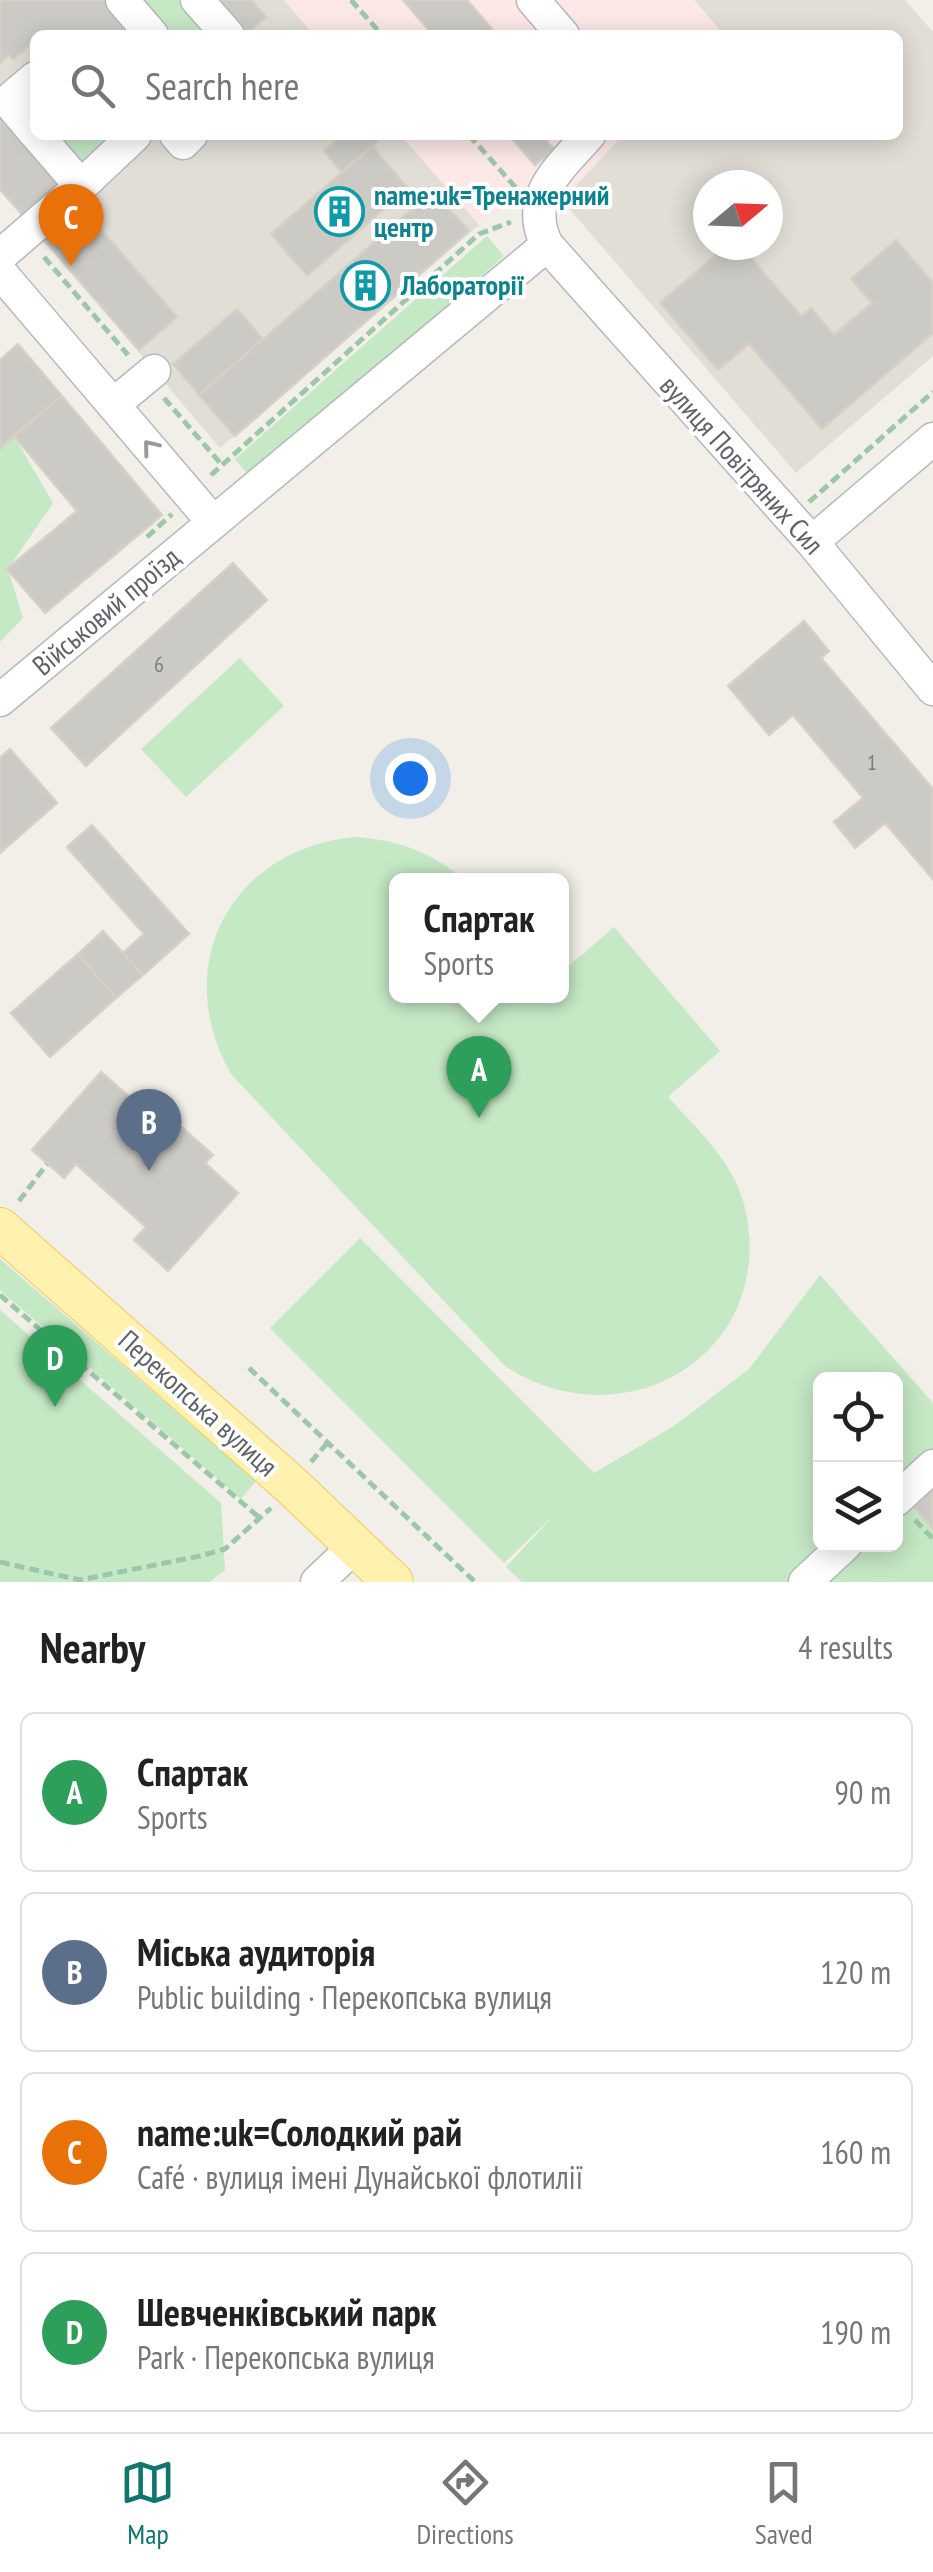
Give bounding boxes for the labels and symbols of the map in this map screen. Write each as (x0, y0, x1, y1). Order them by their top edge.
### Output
north arrow (693, 170, 783, 260)
place label: name:uk=Тренажерний центр (374, 176, 609, 245)
pin: C (38, 184, 104, 266)
building icon: name:uk=Тренажерний центр (313, 185, 365, 237)
building icon: Лабораторії (340, 259, 392, 311)
place label: Лабораторії (400, 266, 525, 303)
street label: вулиця Повітряних Сил (652, 367, 833, 562)
one-way arrow (144, 441, 162, 459)
street label: Військовий проїзд (24, 538, 187, 683)
house number: 6 (154, 650, 164, 678)
house number: 1 (867, 748, 877, 776)
your location (385, 753, 436, 804)
pin: A (446, 1036, 512, 1118)
pin: B (116, 1088, 182, 1171)
street label: Перекопська вулиця (111, 1321, 286, 1484)
pin: D (22, 1324, 88, 1407)

